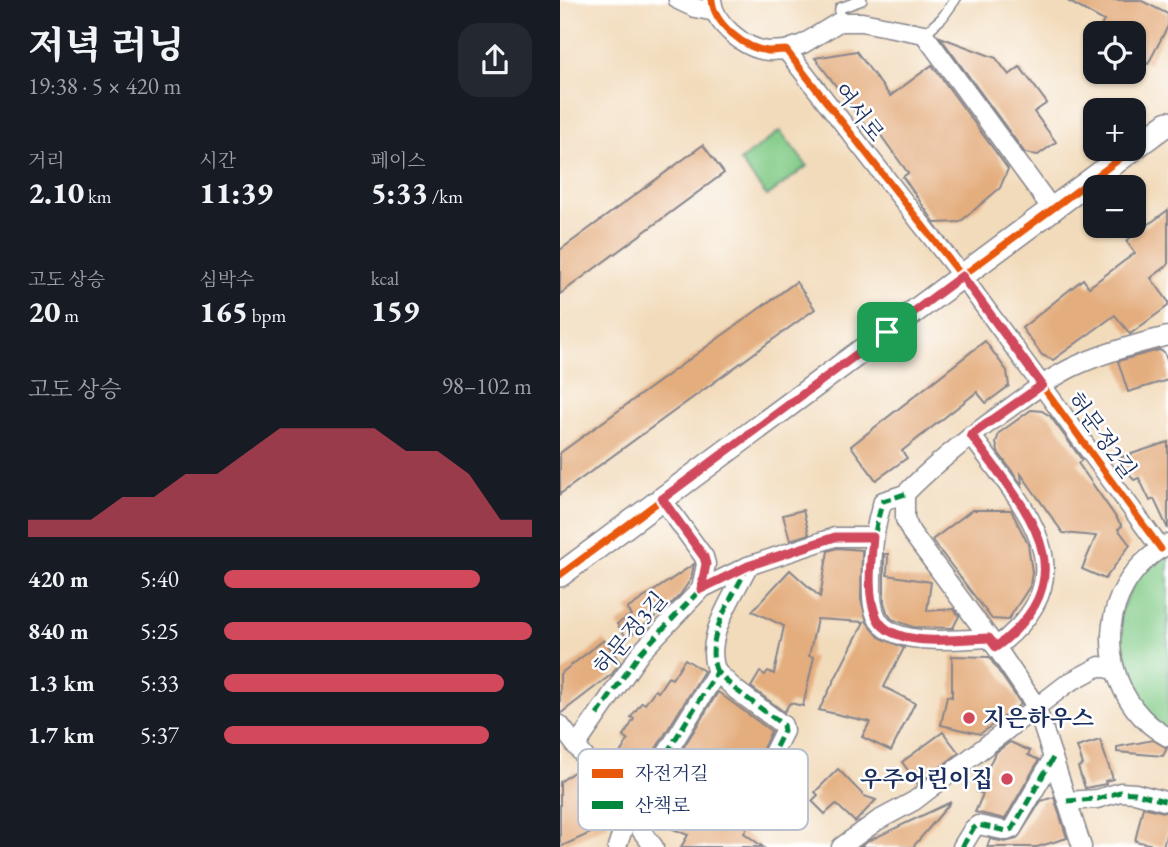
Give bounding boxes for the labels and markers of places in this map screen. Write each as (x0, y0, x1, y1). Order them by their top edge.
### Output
pin (857, 302, 917, 362)
place label: 지은하우스 (983, 703, 1094, 733)
marker: 지은하우스 (961, 710, 977, 726)
place label: 우주어린이집 (860, 764, 993, 794)
marker: 우주어린이집 (999, 771, 1015, 787)

